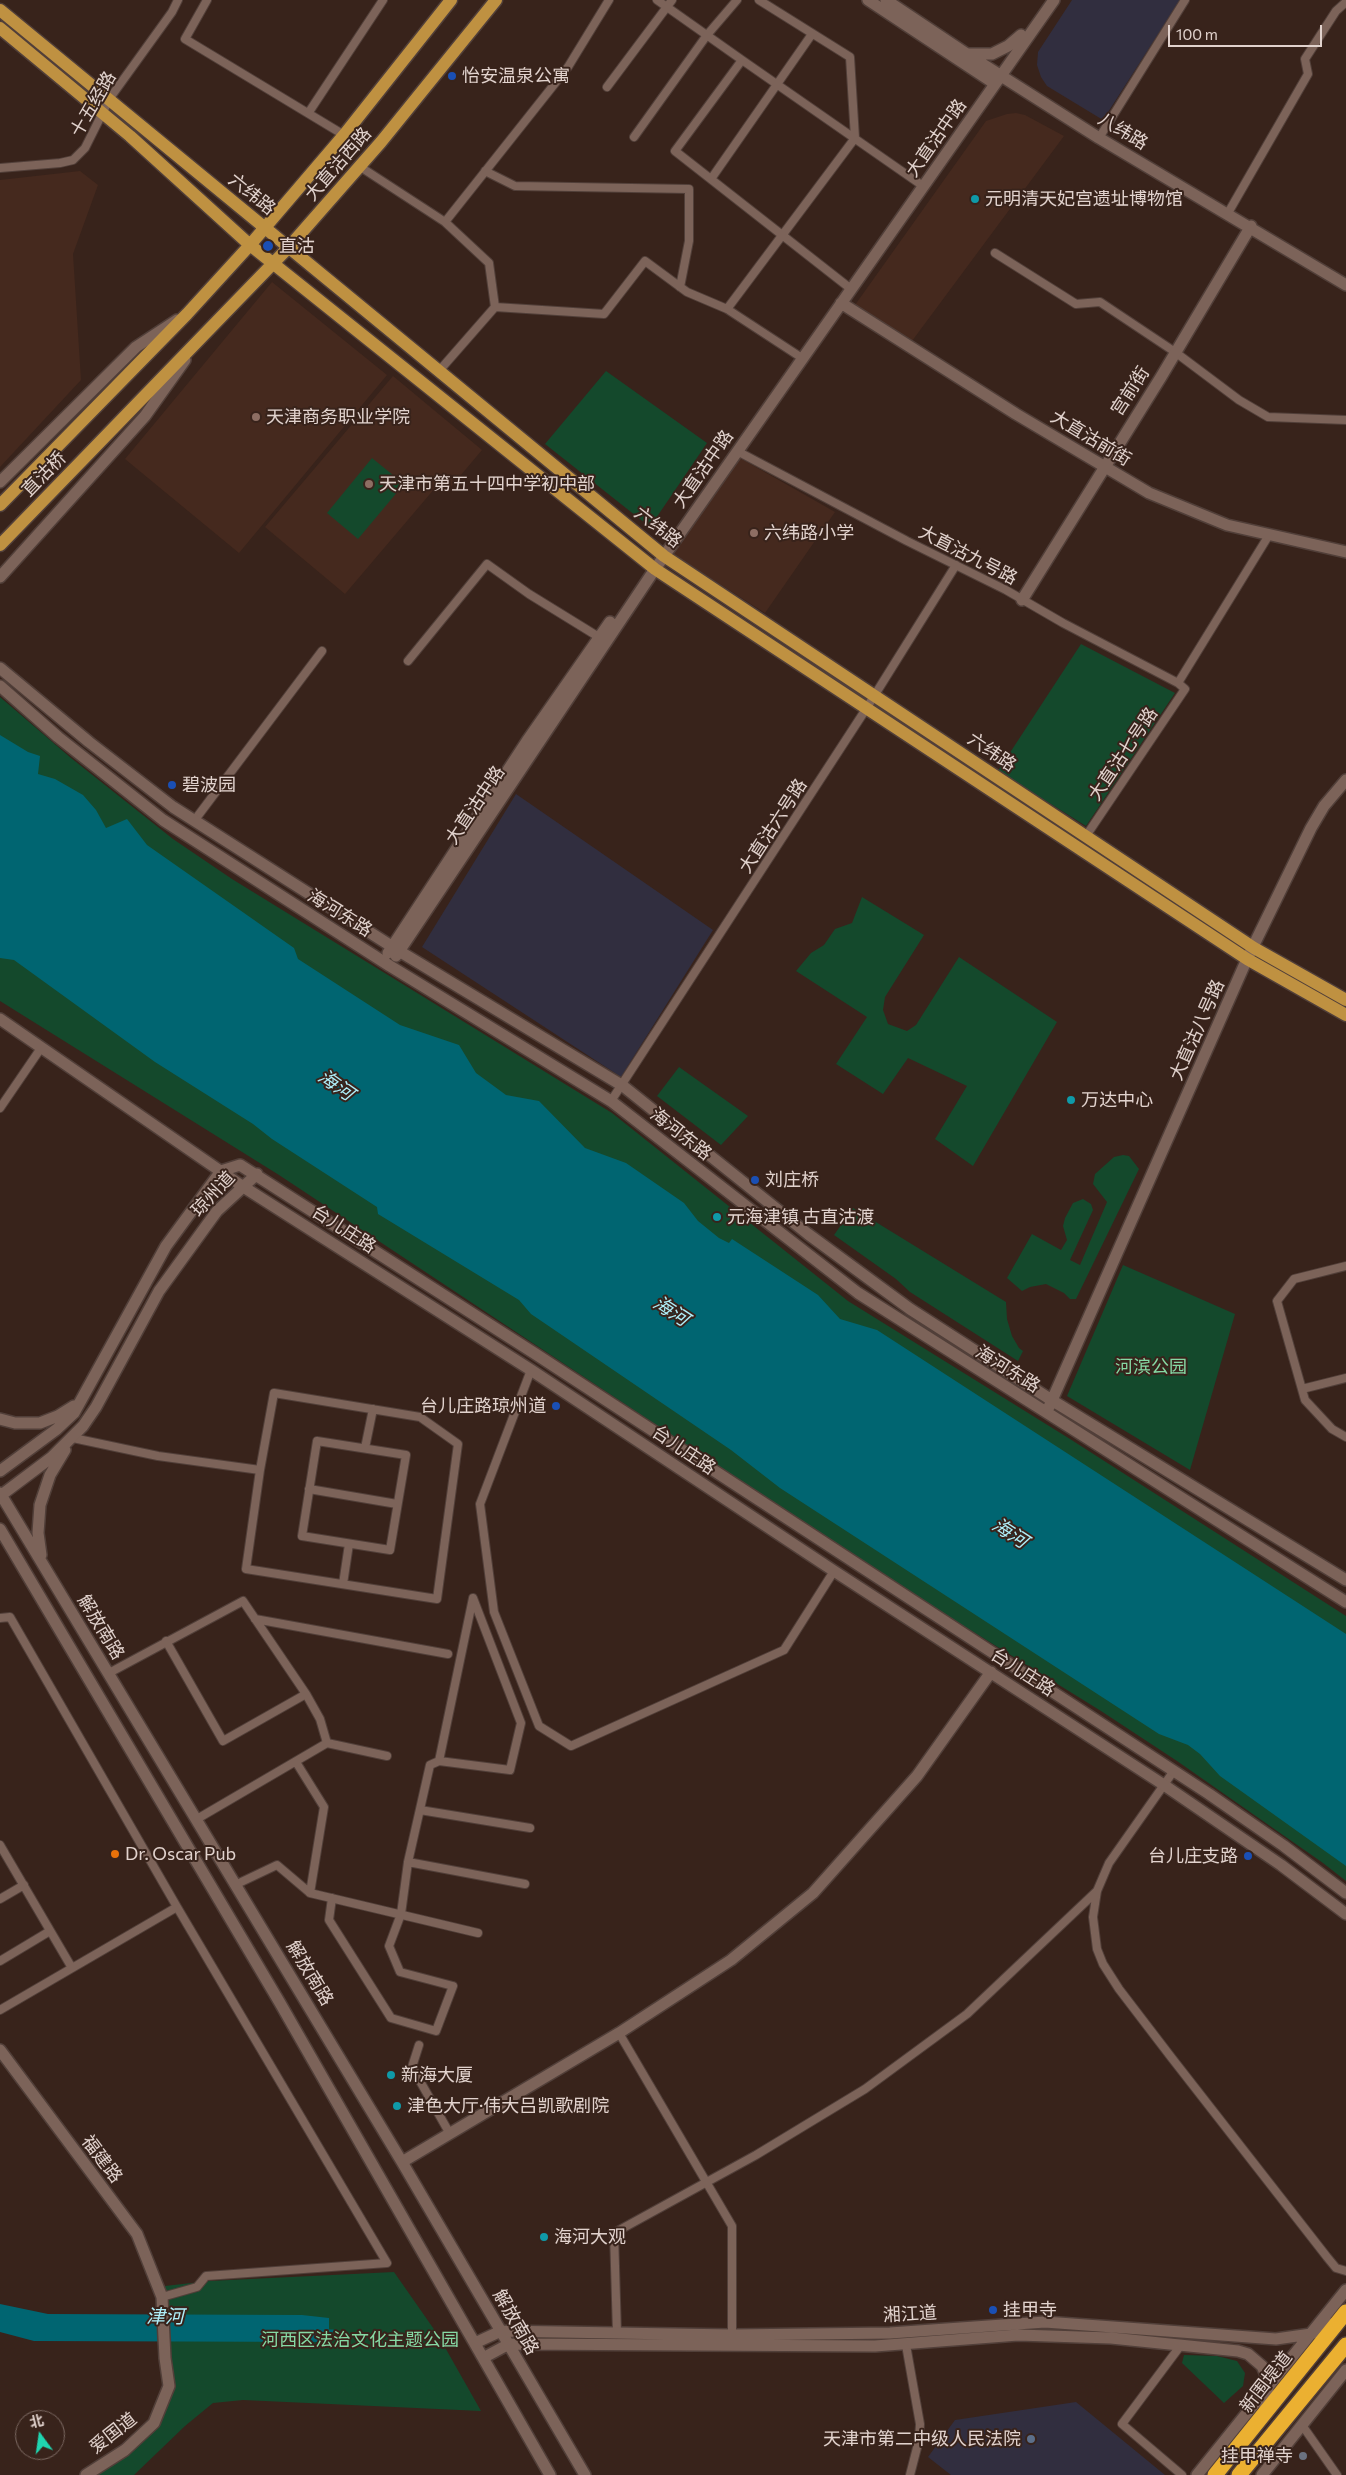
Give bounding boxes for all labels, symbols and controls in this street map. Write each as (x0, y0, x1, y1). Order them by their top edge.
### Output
scale bar (1171, 15, 1325, 47)
text: 100 m (1176, 25, 1218, 43)
place label: 怡安温泉公寓 (462, 65, 570, 87)
street label: 十五经路 (66, 67, 120, 141)
marker: 怡安温泉公寓 (446, 70, 458, 82)
street label: 大直沽中路 (901, 95, 971, 181)
street label: 八纬路 (1094, 108, 1152, 154)
street label: 大直沽西路 (300, 123, 376, 205)
street label: 六纬路 (224, 169, 280, 219)
place label: 元明清天妃宫遗址博物馆 (985, 188, 1183, 210)
marker: 元明清天妃宫遗址博物馆 (969, 193, 981, 205)
place label: 直沽 (279, 235, 315, 257)
marker: 直沽 (261, 239, 275, 253)
street label: 宫前街 (1106, 362, 1154, 420)
place label: 天津商务职业学院 (266, 406, 410, 428)
street label: 大直沽前街 (1047, 406, 1135, 470)
marker: 天津商务职业学院 (250, 411, 262, 423)
street label: 大直沽中路 (668, 426, 738, 512)
street label: 直沽桥 (17, 447, 71, 501)
place label: 天津市第五十四中学初中部 (379, 473, 595, 495)
marker: 天津市第五十四中学初中部 (363, 478, 375, 490)
street label: 六纬路 (630, 502, 686, 552)
street label: 大直沽九号路 (915, 521, 1021, 589)
place label: 六纬路小学 (764, 522, 854, 544)
marker: 六纬路小学 (748, 527, 760, 539)
street label: 大直沽七号路 (1084, 703, 1162, 805)
street label: 六纬路 (964, 728, 1020, 776)
street label: 大直沽中路 (441, 762, 509, 848)
place label: 碧波园 (182, 774, 236, 796)
street label: 大直沽六号路 (735, 775, 811, 877)
marker: 碧波园 (166, 779, 178, 791)
street label: 海河东路 (304, 885, 376, 941)
street label: 大直沽八号路 (1165, 976, 1229, 1084)
water label: 海河 (314, 1065, 358, 1105)
place label: 万达中心 (1081, 1089, 1153, 1111)
marker: 万达中心 (1065, 1094, 1077, 1106)
street label: 海河东路 (646, 1103, 716, 1165)
street label: 琼州道 (187, 1167, 239, 1221)
place label: 刘庄桥 (765, 1169, 819, 1191)
marker: 刘庄桥 (749, 1174, 761, 1186)
street label: 台儿庄路 (308, 1200, 380, 1258)
place label: 元海津镇 古直沽渡 (727, 1206, 874, 1228)
marker: 元海津镇 古直沽渡 (711, 1211, 723, 1223)
water label: 海河 (649, 1291, 693, 1331)
street label: 海河东路 (972, 1341, 1044, 1397)
park label: 河滨公园 (1115, 1356, 1187, 1378)
place label: 台儿庄路琼州道 (420, 1395, 546, 1417)
marker: 台儿庄路琼州道 (550, 1400, 562, 1412)
street label: 台儿庄路 (648, 1421, 720, 1479)
water label: 海河 (988, 1513, 1032, 1553)
street label: 解放南路 (73, 1591, 129, 1663)
street label: 台儿庄路 (987, 1643, 1059, 1701)
place label: Dr. Oscar Pub (125, 1843, 236, 1865)
place label: 台儿庄支路 (1148, 1845, 1238, 1867)
marker: Dr. Oscar Pub (109, 1848, 121, 1860)
marker: 台儿庄支路 (1242, 1850, 1254, 1862)
street label: 解放南路 (282, 1937, 338, 2009)
place label: 新海大厦 (401, 2064, 473, 2086)
marker: 新海大厦 (385, 2069, 397, 2081)
place label: 津色大厅·伟大吕凯歌剧院 (407, 2095, 609, 2117)
marker: 津色大厅·伟大吕凯歌剧院 (391, 2100, 403, 2112)
street label: 福建路 (77, 2131, 127, 2187)
place label: 海河大观 (554, 2226, 626, 2248)
marker: 海河大观 (538, 2231, 550, 2243)
street label: 解放南路 (489, 2285, 543, 2359)
place label: 挂甲寺 (1003, 2299, 1057, 2321)
street label: 湘江道 (882, 2302, 938, 2326)
marker: 挂甲寺 (987, 2304, 999, 2316)
water label: 津河 (146, 2306, 184, 2328)
park label: 河西区法治文化主题公园 (261, 2329, 459, 2351)
street label: 新围堤道 (1235, 2347, 1297, 2417)
street label: 爱国道 (85, 2408, 141, 2458)
north arrow (15, 2410, 65, 2460)
text: 北 (28, 2411, 45, 2431)
place label: 天津市第二中级人民法院 (823, 2428, 1021, 2450)
marker: 天津市第二中级人民法院 (1025, 2433, 1037, 2445)
place label: 挂甲禅寺 (1221, 2445, 1293, 2467)
marker: 挂甲禅寺 (1297, 2450, 1309, 2462)

